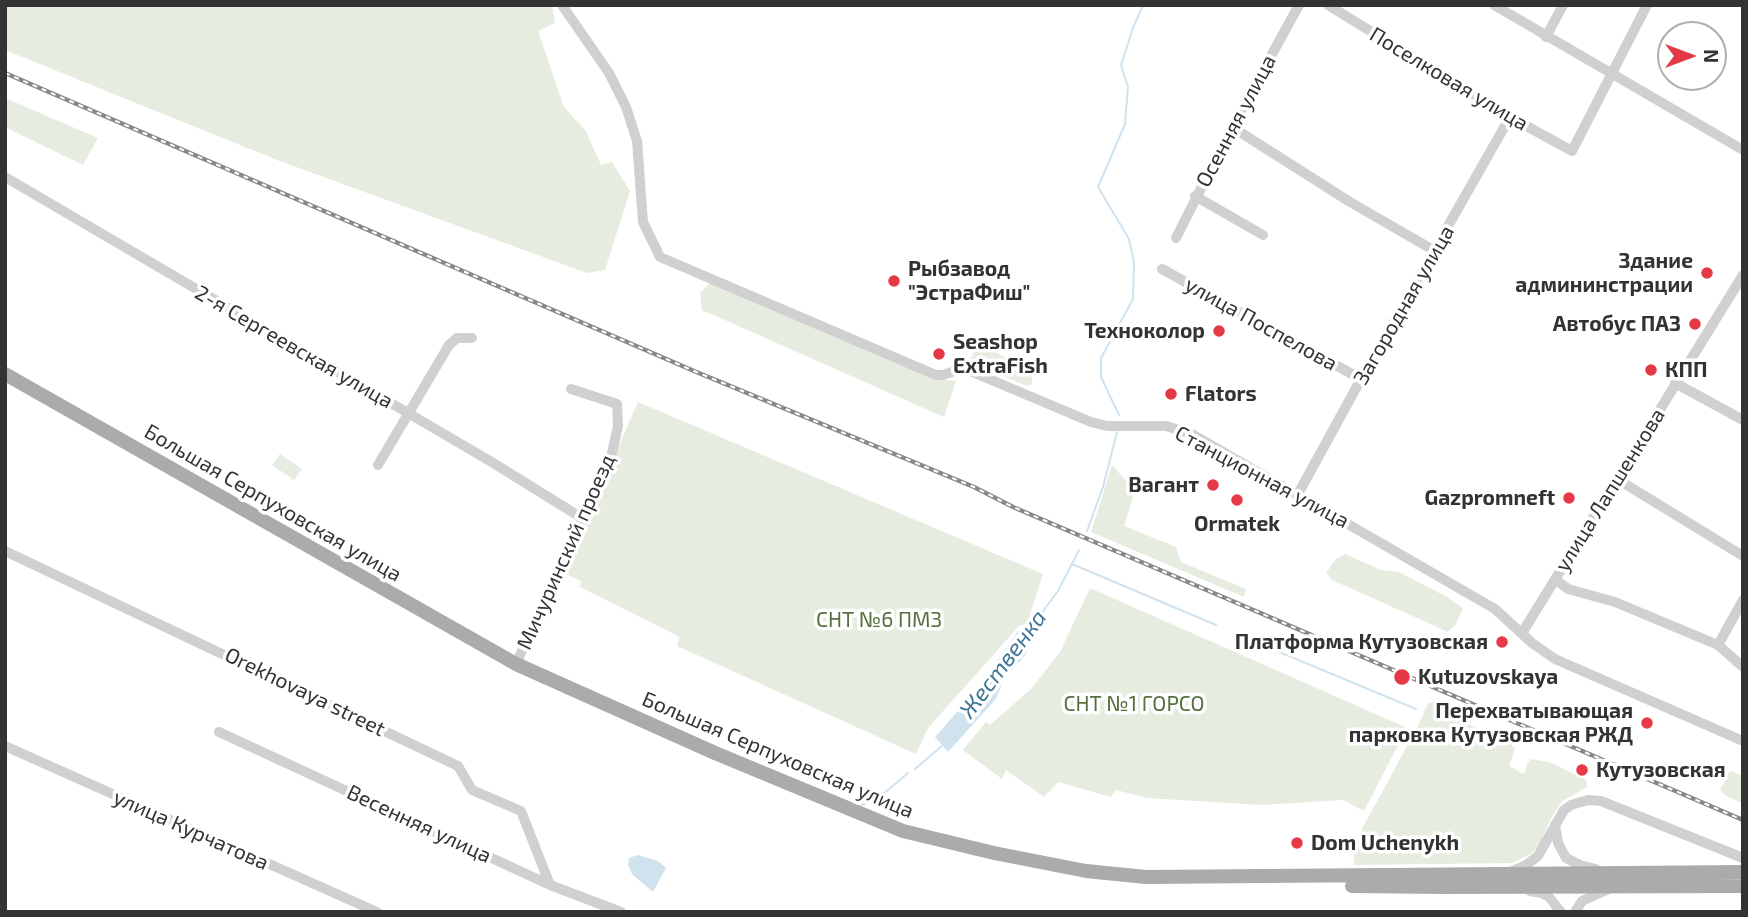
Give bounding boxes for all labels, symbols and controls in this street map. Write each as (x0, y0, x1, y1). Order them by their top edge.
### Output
north arrow (1657, 21, 1727, 91)
street label: Поселковая улица (1365, 22, 1533, 136)
text: N (1700, 49, 1723, 63)
street label: Осенняя улица (1191, 51, 1281, 191)
street label: Загородная улица (1348, 221, 1460, 389)
place label: Здание админинстрации (1515, 248, 1693, 298)
place label: Рыбзавод "ЭстраФиш" (908, 256, 1030, 306)
marker: Здание админинстрации (1699, 265, 1715, 281)
street label: улица Поспелова (1180, 272, 1342, 376)
marker: Рыбзавод "ЭстраФиш" (886, 273, 902, 289)
street label: 2-я Сергеевская улица (191, 280, 397, 414)
place label: Автобус ПАЗ (1553, 311, 1681, 337)
marker: Автобус ПАЗ (1687, 316, 1703, 332)
place label: Техноколор (1084, 318, 1205, 344)
marker: Техноколор (1211, 323, 1227, 339)
place label: Seashop ExtraFish (953, 329, 1048, 379)
marker: Seashop ExtraFish (931, 346, 947, 362)
place label: КПП (1665, 357, 1708, 383)
marker: КПП (1643, 362, 1659, 378)
place label: Flators (1185, 381, 1257, 407)
marker: Flators (1163, 386, 1179, 402)
street label: улица Лапшенкова (1550, 404, 1670, 576)
street label: Большая Серпуховская улица (140, 419, 406, 587)
street label: Станционная улица (1171, 420, 1353, 534)
street label: Мичуринский проезд (512, 450, 620, 654)
place label: Вагант (1128, 472, 1199, 498)
marker: Вагант (1205, 477, 1221, 493)
place label: Gazpromneft (1425, 485, 1555, 511)
marker: Gazpromneft (1561, 490, 1577, 506)
marker: Ormatek (1229, 492, 1245, 508)
place label: Ormatek (1194, 511, 1280, 537)
water label: Жественка (954, 605, 1052, 723)
park label: СНТ №6 ПМЗ (816, 607, 942, 633)
place label: Платформа Кутузовская (1235, 629, 1488, 655)
marker: Платформа Кутузовская (1494, 634, 1510, 650)
street label: Orekhovaya street (221, 642, 389, 742)
place label: Kutuzovskaya (1418, 664, 1558, 690)
marker: Kutuzovskaya (1392, 667, 1412, 687)
street label: Большая Серпуховская улица (638, 686, 918, 824)
park label: СНТ №1 ГОРСО (1063, 691, 1205, 717)
place label: Перехватывающая парковка Кутузовская РЖД (1349, 698, 1633, 748)
marker: Перехватывающая парковка Кутузовская РЖД (1639, 715, 1655, 731)
place label: Кутузовская (1596, 757, 1726, 783)
marker: Кутузовская (1574, 762, 1590, 778)
street label: Весенняя улица (343, 780, 495, 868)
street label: улица Курчатова (110, 784, 272, 876)
place label: Dom Uchenykh (1311, 830, 1459, 856)
marker: Dom Uchenykh (1289, 835, 1305, 851)

